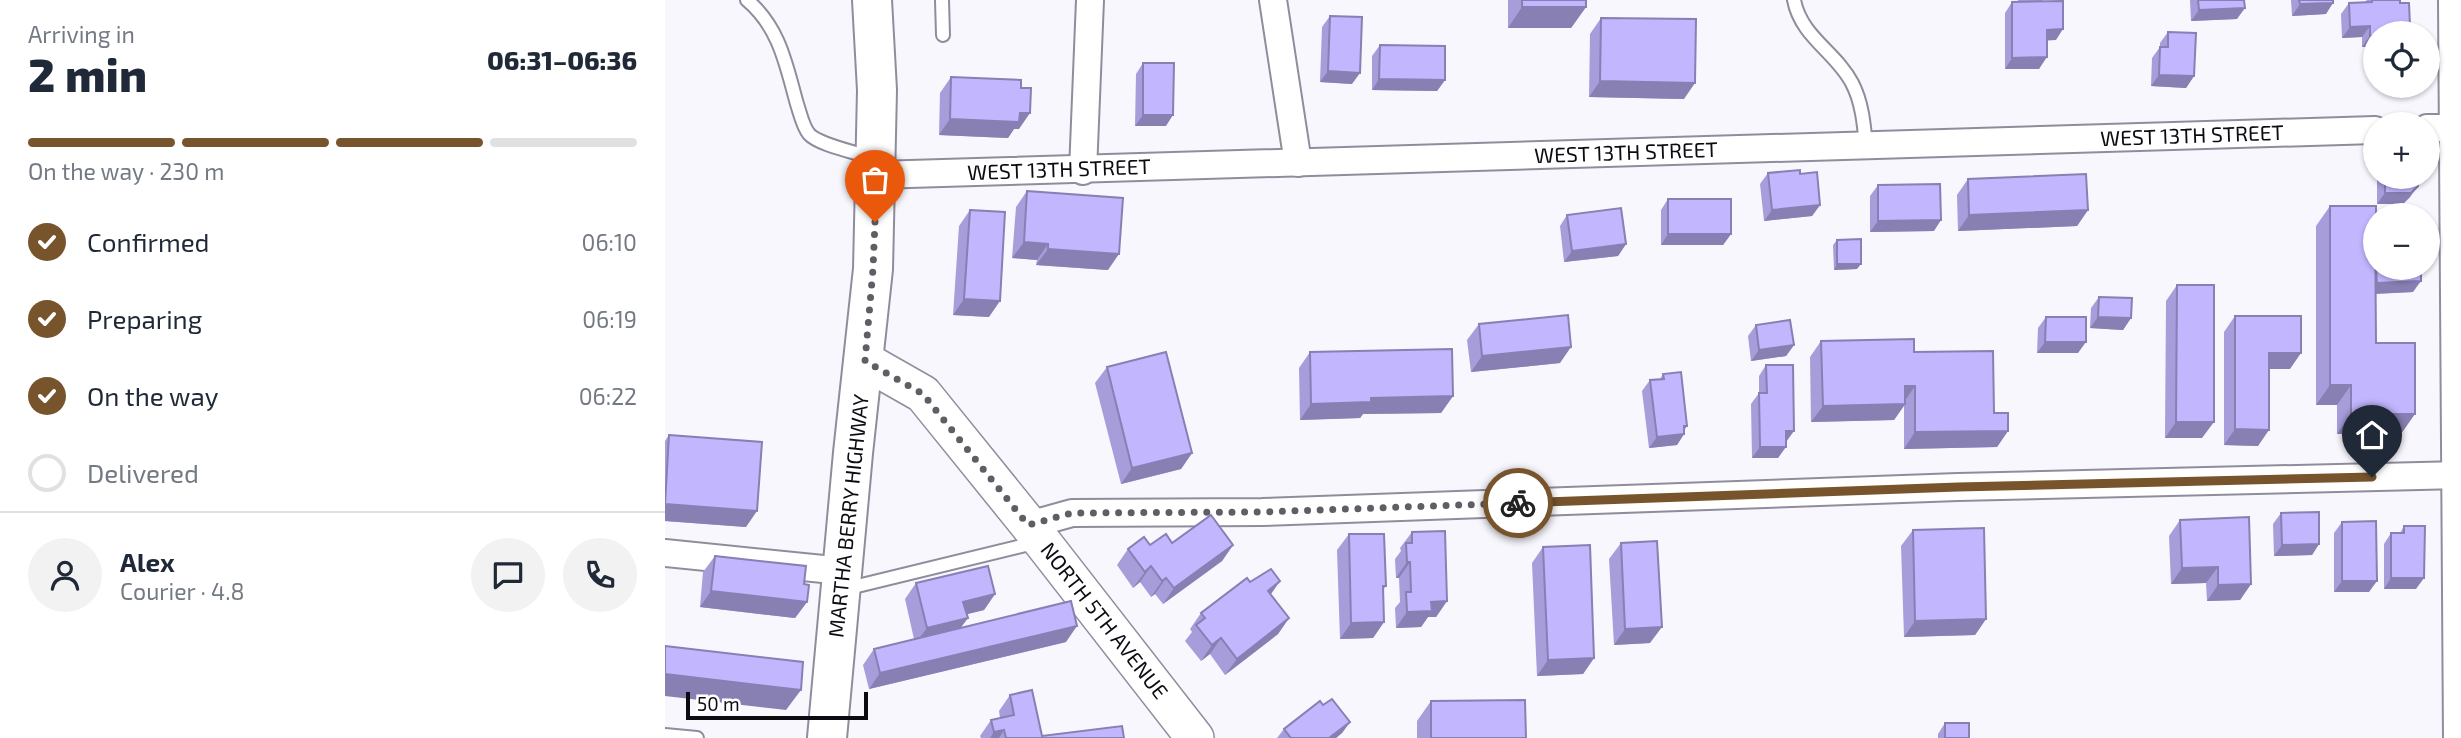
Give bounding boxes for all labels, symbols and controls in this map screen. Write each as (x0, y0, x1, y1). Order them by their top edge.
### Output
text: Arriving in (28, 20, 135, 48)
map controls (2363, 21, 2440, 280)
button: locate (2363, 21, 2440, 98)
text: 06:31–06:36 (487, 44, 637, 75)
text: 2 min (28, 46, 147, 101)
button: + (2363, 112, 2440, 189)
street label: WEST 13TH STREET (2100, 119, 2284, 150)
street label: WEST 13TH STREET (1534, 136, 1718, 167)
pin (845, 150, 905, 222)
street label: WEST 13TH STREET (967, 153, 1151, 184)
text: On the way · 230 m (28, 157, 224, 185)
icon: bag (856, 161, 894, 199)
button: − (2363, 203, 2440, 280)
icon: check (28, 223, 66, 261)
text: Confirmed (87, 226, 210, 257)
text: 06:10 (582, 228, 637, 256)
icon: check (28, 300, 66, 338)
text: Preparing (87, 303, 202, 334)
text: 06:19 (582, 305, 637, 333)
icon: check (28, 377, 66, 415)
text: On the way (87, 380, 218, 411)
text: 06:22 (579, 382, 637, 410)
street label: MARTHA BERRY HIGHWAY (822, 393, 873, 639)
pin (2342, 405, 2402, 477)
icon: home (2353, 416, 2391, 454)
text: Delivered (87, 457, 199, 488)
courier (1483, 468, 1553, 538)
icon: bike (1499, 484, 1537, 522)
street label: NORTH 5TH AVENUE (1036, 537, 1174, 703)
button: person (28, 538, 102, 612)
button: chat (471, 538, 545, 612)
button: phone (563, 538, 637, 612)
text: Alex (120, 546, 175, 577)
text: Courier · 4.8 (120, 577, 244, 605)
scale bar (686, 689, 868, 721)
text: 50 m (697, 692, 740, 715)

